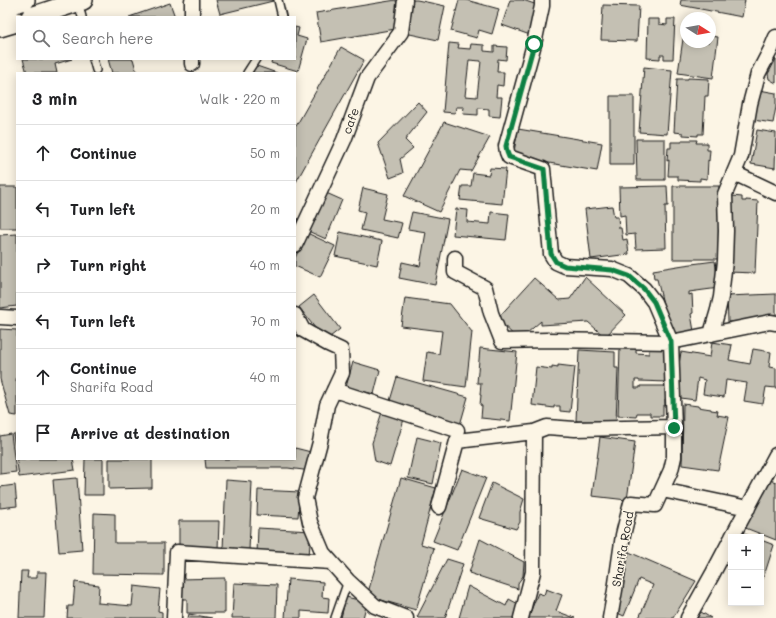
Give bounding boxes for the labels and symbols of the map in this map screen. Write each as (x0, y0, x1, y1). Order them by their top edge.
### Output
north arrow (680, 12, 716, 48)
route start (525, 35, 543, 53)
street label: cafe (338, 105, 362, 136)
route end (665, 419, 683, 437)
street label: Sharifa Road (607, 509, 637, 588)

